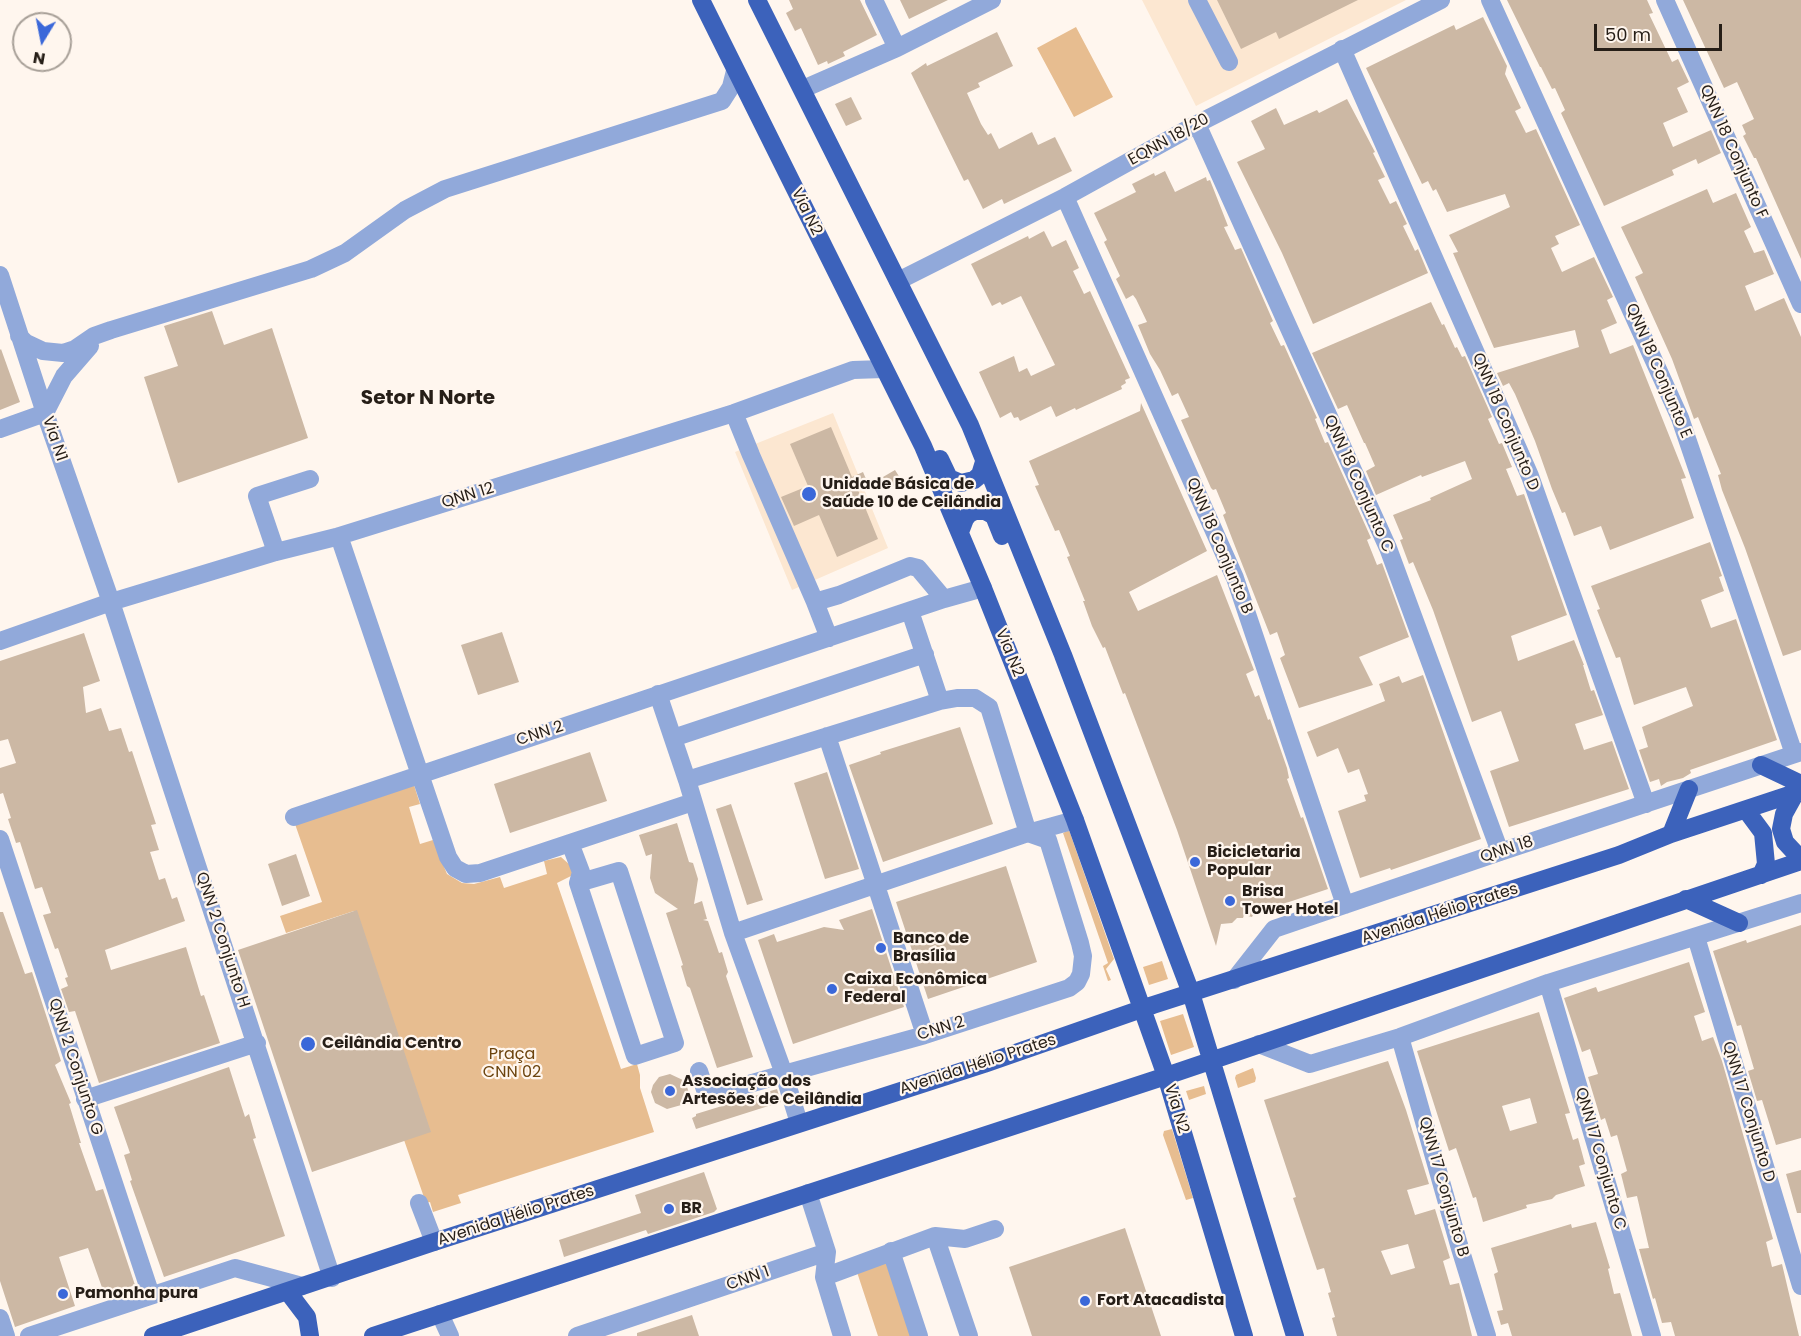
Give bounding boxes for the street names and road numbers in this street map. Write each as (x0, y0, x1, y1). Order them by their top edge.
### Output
street label: QNN 18 Conjunto F (1695, 82, 1771, 222)
street label: EQNN 18/20 (1125, 110, 1213, 170)
street label: Via N2 (786, 185, 826, 239)
street label: QNN 18 Conjunto E (1621, 301, 1695, 441)
street label: QNN 18 Conjunto D (1467, 350, 1543, 494)
street label: QNN 18 Conjunto C (1319, 412, 1397, 556)
street label: Via N1 (37, 414, 71, 464)
street label: QNN 18 Conjunto B (1182, 475, 1256, 617)
street label: QNN 12 (440, 479, 496, 513)
street label: Via N2 (991, 626, 1027, 680)
street label: CNN 2 (514, 717, 566, 751)
street label: QNN 18 (1478, 832, 1536, 868)
street label: QNN 2 Conjunto H (191, 870, 253, 1010)
street label: Avenida Hélio Prates (1359, 880, 1521, 948)
street label: QNN 2 Conjunto G (44, 996, 106, 1138)
street label: CNN 2 (915, 1013, 967, 1045)
street label: Avenida Hélio Prates (897, 1031, 1059, 1099)
street label: QNN 17 Conjunto D (1717, 1039, 1779, 1185)
street label: Via N2 (1159, 1082, 1193, 1136)
street label: QNN 17 Conjunto C (1570, 1085, 1630, 1233)
street label: QNN 17 Conjunto B (1414, 1115, 1472, 1259)
street label: Avenida Hélio Prates (435, 1182, 597, 1250)
street label: CNN 1 (724, 1263, 772, 1295)

